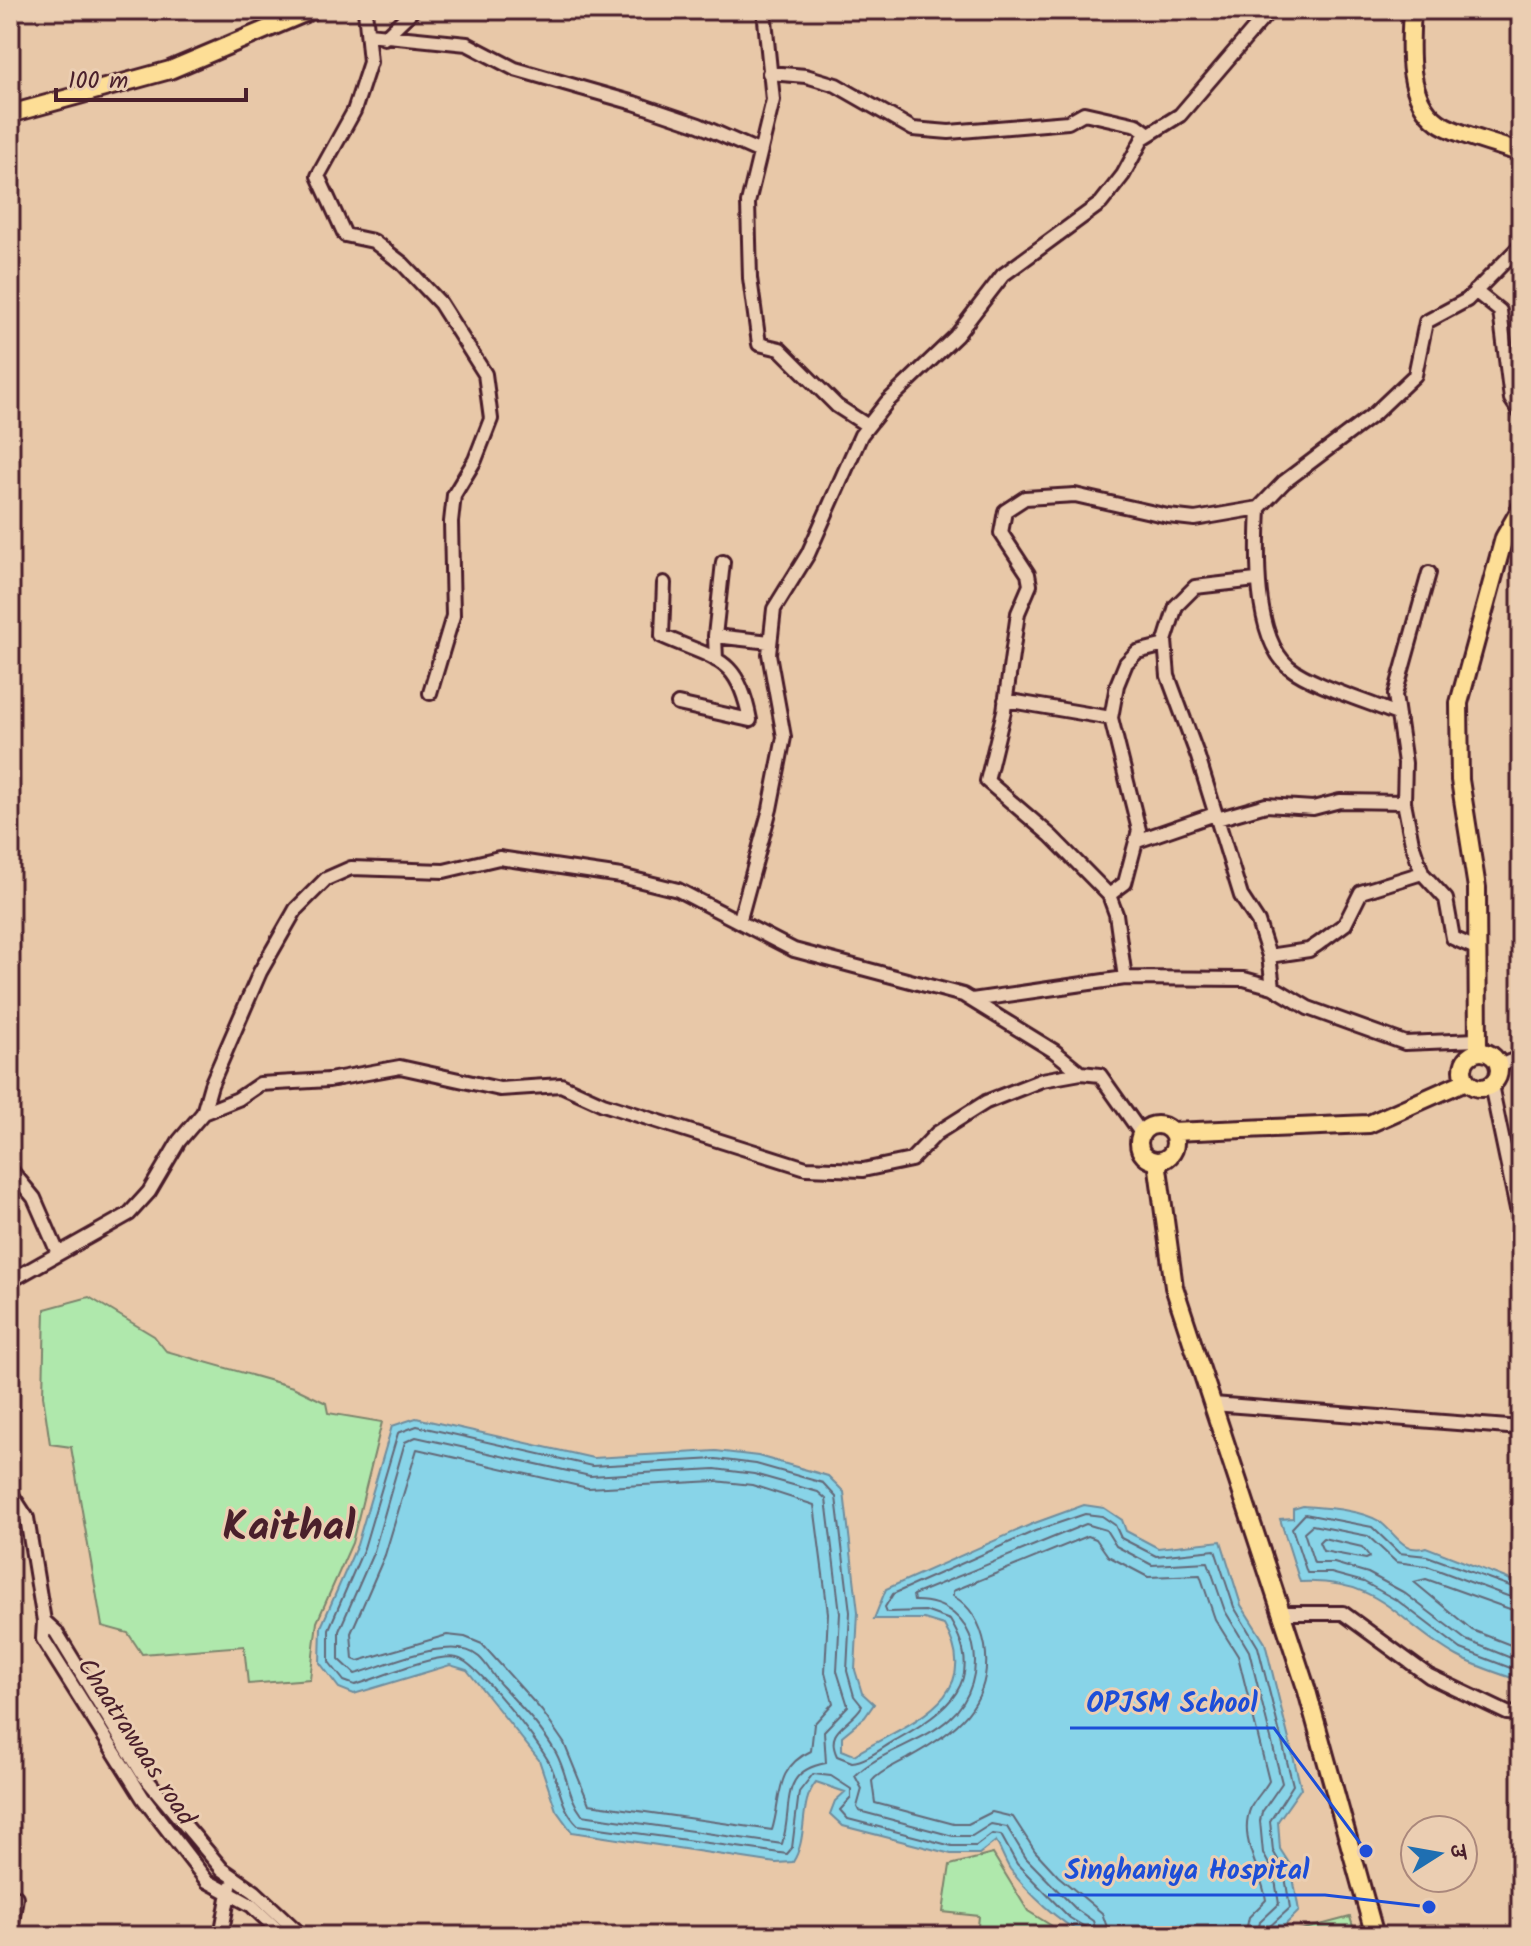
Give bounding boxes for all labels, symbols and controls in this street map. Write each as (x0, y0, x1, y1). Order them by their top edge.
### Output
scale bar (56, 52, 246, 102)
text: 100 m (68, 62, 128, 101)
district label: Kaithal (223, 1495, 356, 1562)
street label: Chaatrawaas road (65, 1649, 206, 1836)
callout: OPJSM School (1070, 1676, 1274, 1728)
text: OPJSM School (1086, 1682, 1258, 1727)
north arrow (1399, 1814, 1479, 1894)
text: उ (1438, 1841, 1475, 1865)
callout: Singhaniya Hospital (1048, 1843, 1325, 1895)
text: Singhaniya Hospital (1065, 1849, 1310, 1894)

